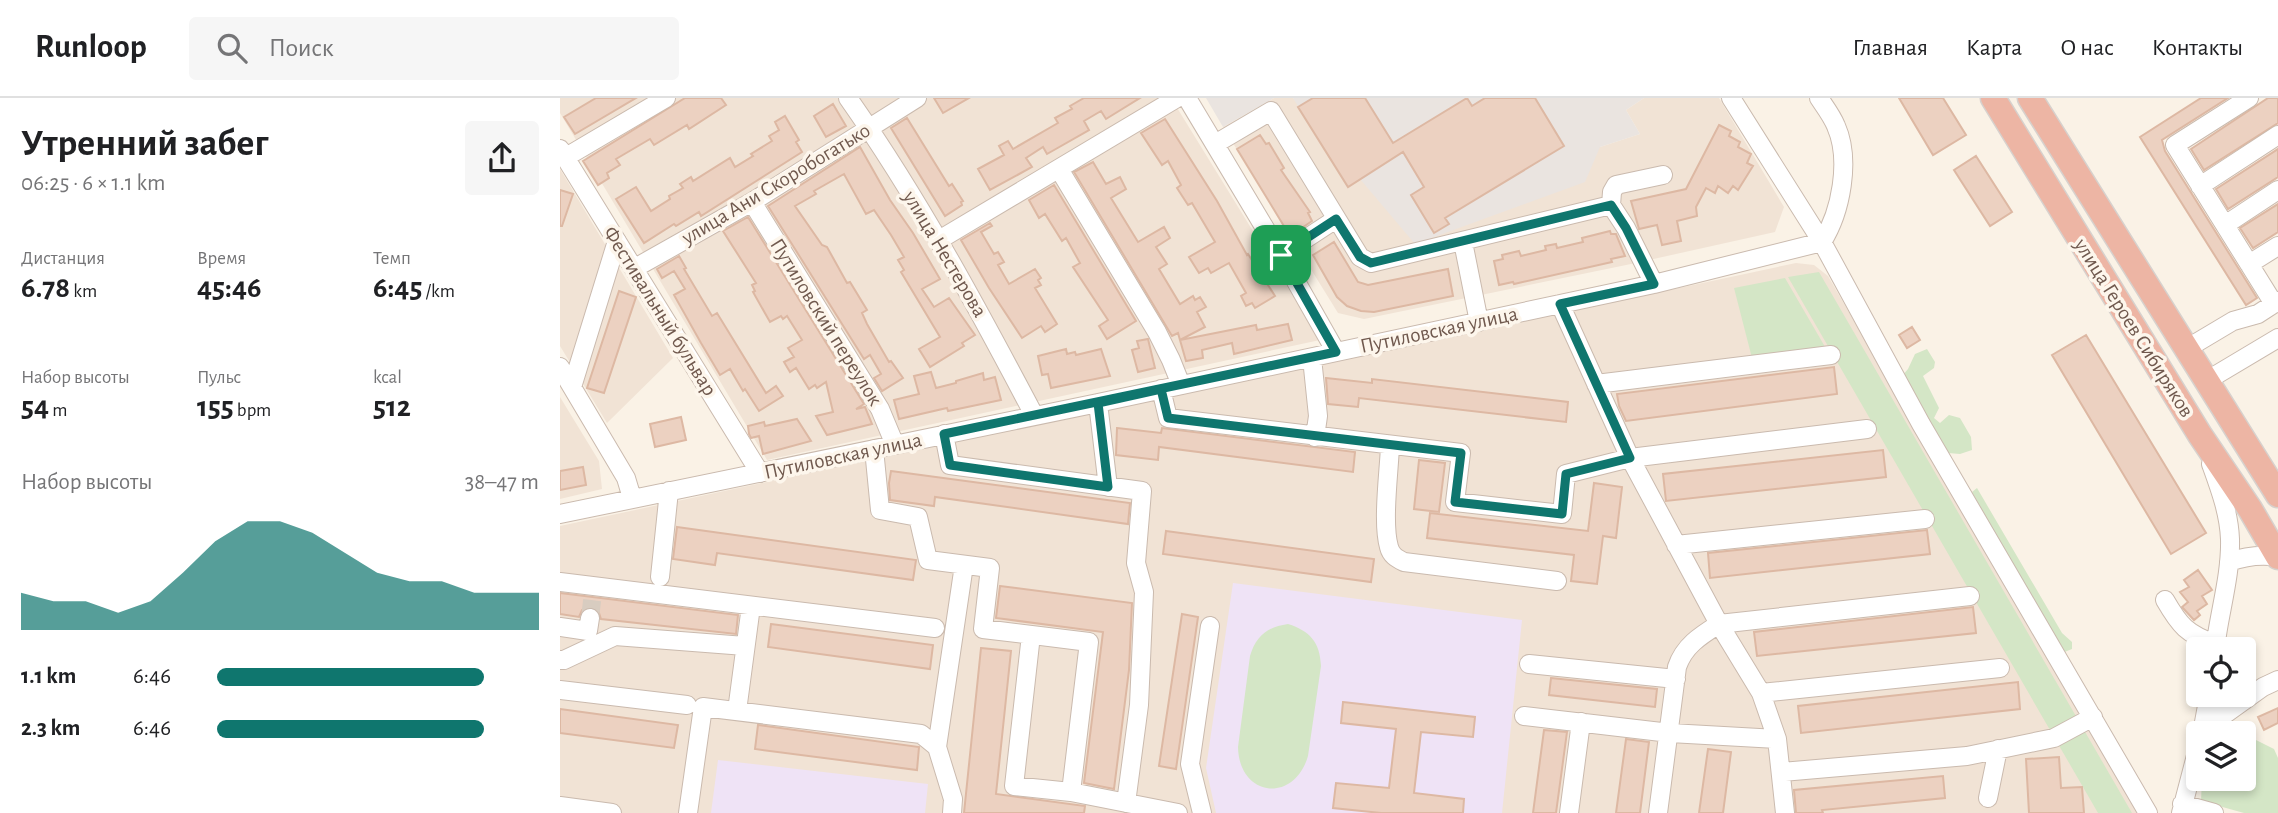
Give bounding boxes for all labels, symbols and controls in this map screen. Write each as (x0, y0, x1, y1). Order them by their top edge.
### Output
search box (189, 17, 679, 80)
icon: search (213, 29, 251, 67)
text: Runloop (35, 31, 147, 64)
text: Поиск (269, 35, 334, 61)
text: Главная (1853, 36, 1928, 60)
text: Карта (1966, 36, 2022, 60)
text: О нас (2060, 36, 2114, 60)
text: Контакты (2152, 36, 2243, 60)
street label: улица Ани Скоробогатько (677, 119, 874, 249)
button: share (465, 121, 539, 195)
text: Утренний забег (21, 125, 268, 163)
text: 06:25 · 6 × 1.1 km (21, 172, 165, 195)
street label: улица Нестерова (899, 186, 991, 321)
street label: Фестивальный бульвар (599, 223, 721, 399)
pin (1251, 225, 1311, 285)
street label: улица Героев Сибиряков (2070, 234, 2198, 421)
street label: Путиловский переулок (766, 235, 886, 410)
icon: arrive (1262, 236, 1300, 274)
text: Дистанция (21, 249, 105, 268)
text: Время (197, 249, 246, 268)
text: Темп (373, 249, 411, 268)
text: 6.78 (21, 273, 70, 303)
text: 45:46 (197, 273, 262, 303)
text: 6:45 (373, 273, 422, 303)
text: km (70, 282, 97, 301)
text: /km (422, 282, 455, 301)
street label: Путиловская улица (1358, 303, 1520, 357)
text: Набор высоты (21, 368, 130, 387)
text: Пульс (197, 368, 241, 387)
text: kcal (373, 368, 402, 387)
text: 54 (21, 392, 49, 422)
text: 155 (197, 392, 234, 422)
text: 512 (373, 392, 411, 422)
text: m (49, 401, 67, 420)
text: bpm (234, 401, 271, 420)
street label: Путиловская улица (762, 429, 924, 483)
text: Набор высоты (21, 471, 153, 494)
text: 38–47 m (465, 471, 539, 494)
map controls (2186, 637, 2256, 791)
button: locate (2186, 637, 2256, 707)
text: 1.1 km (21, 665, 76, 688)
text: 6:46 (133, 665, 171, 688)
text: 2.3 km (21, 717, 80, 740)
text: 6:46 (133, 717, 171, 740)
button: layers (2186, 721, 2256, 791)

